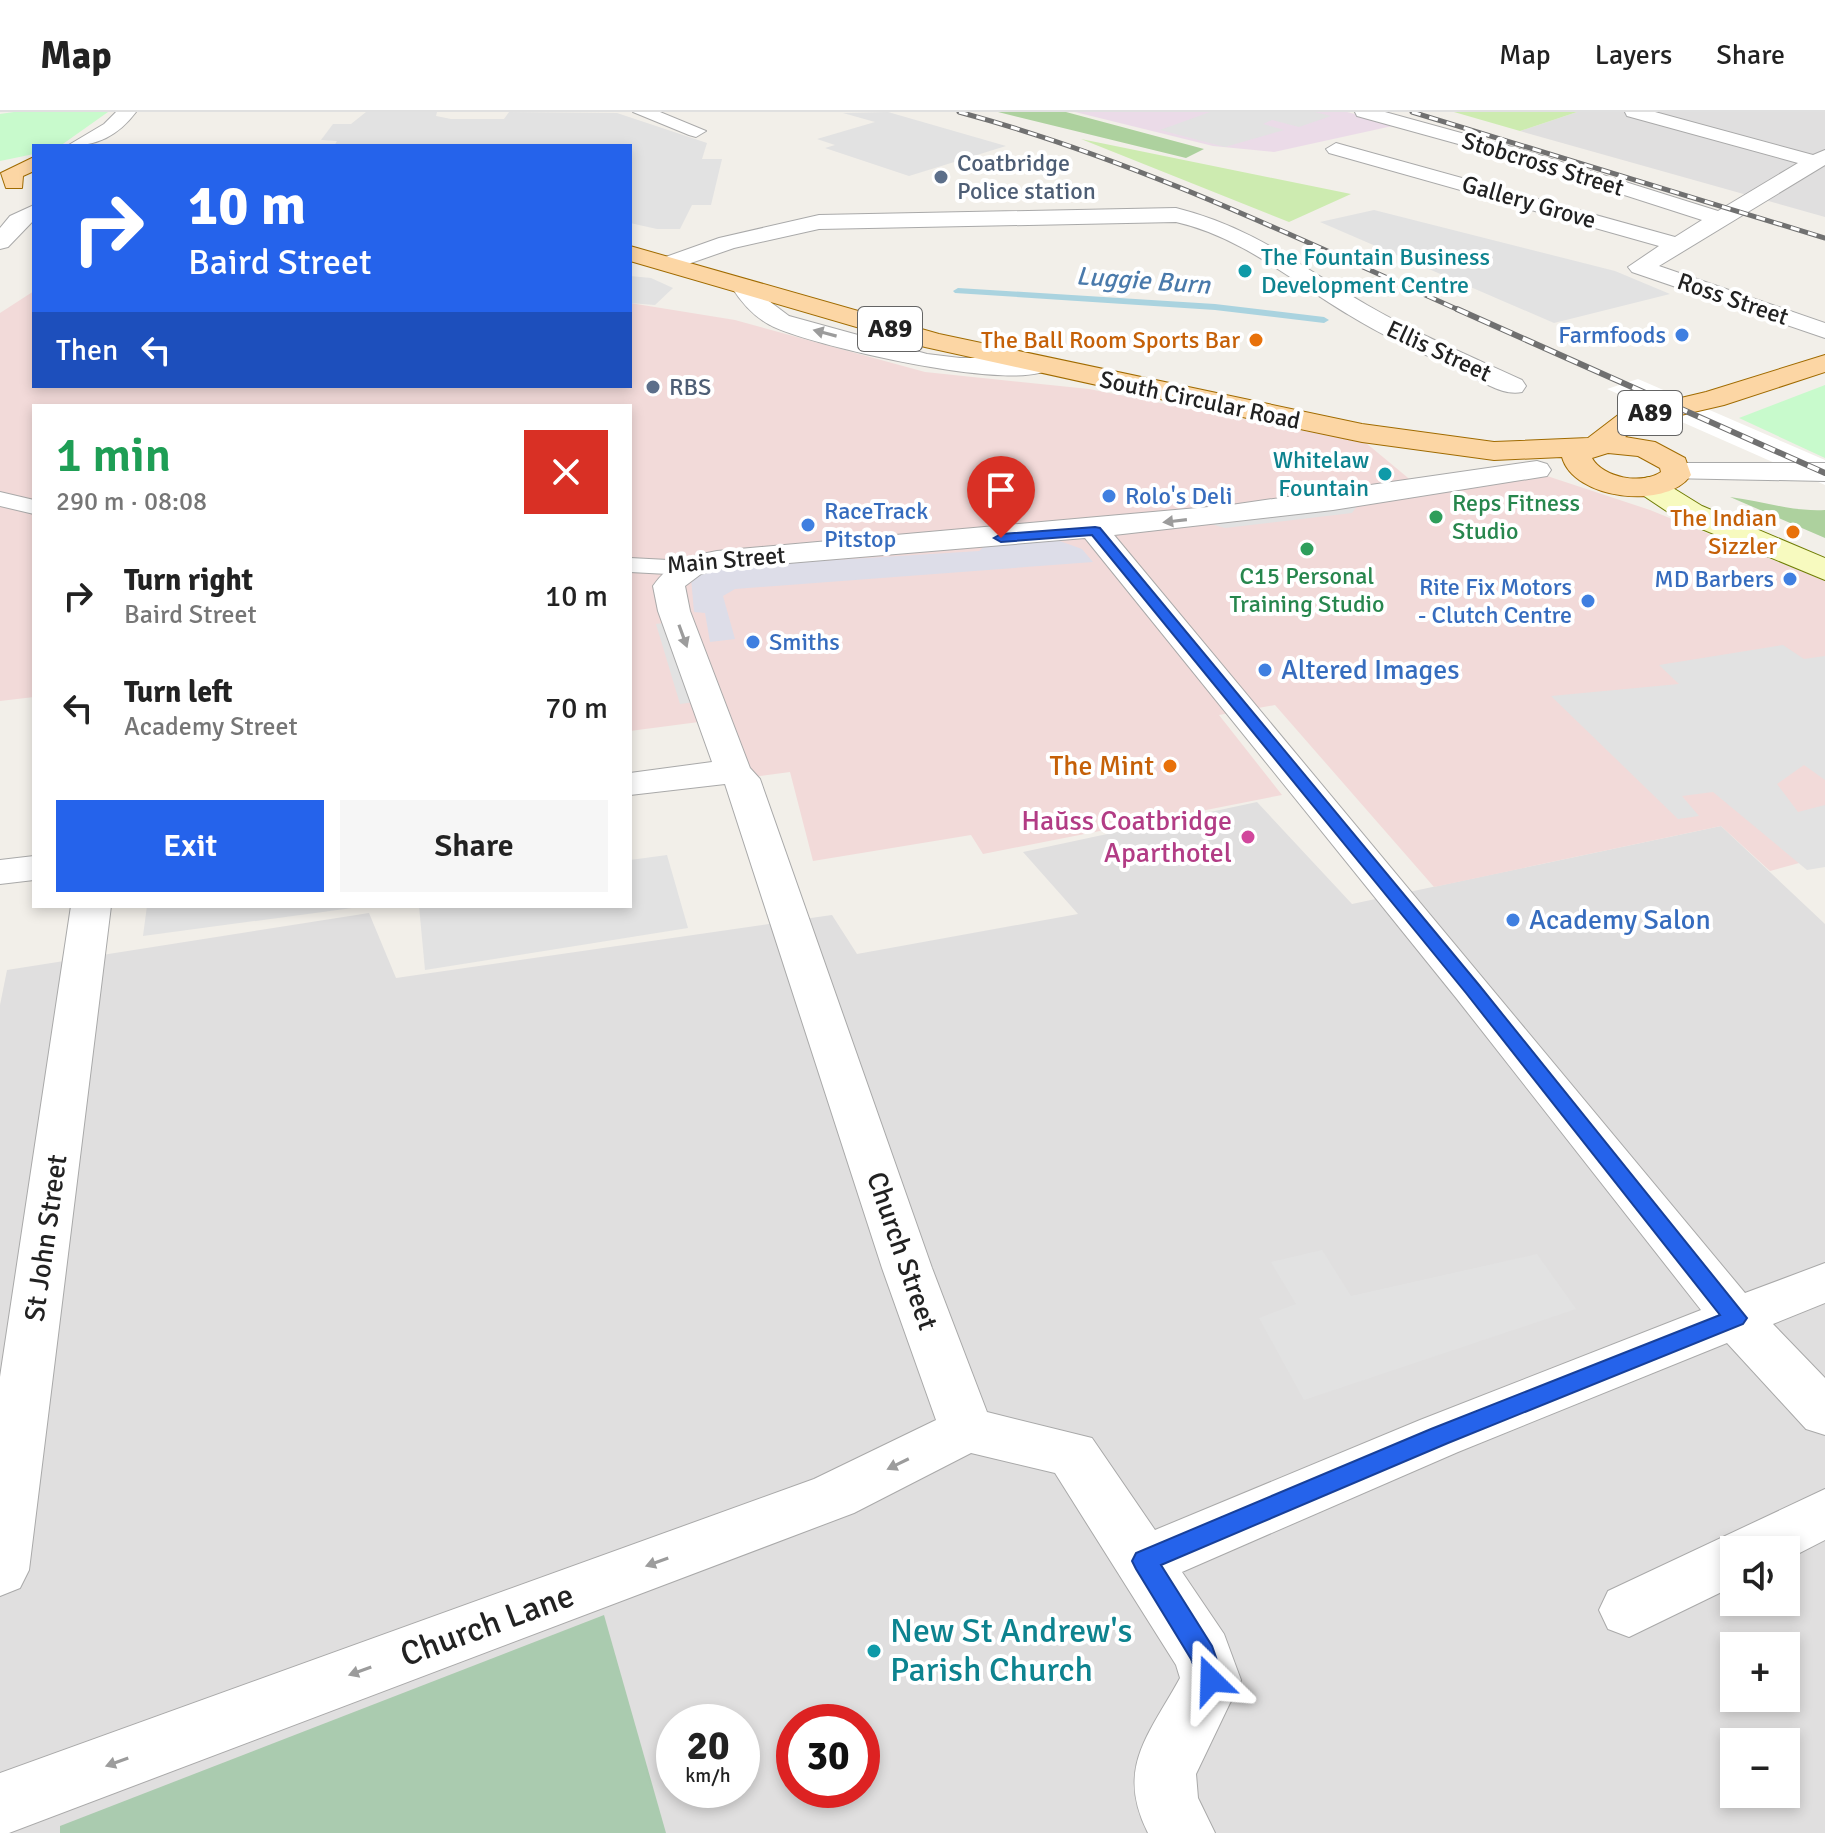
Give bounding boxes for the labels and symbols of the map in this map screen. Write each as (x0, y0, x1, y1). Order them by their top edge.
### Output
street label: Stobcross Street (1458, 125, 1628, 203)
place label: Coatbridge Police station (957, 148, 1096, 206)
marker: Coatbridge Police station (932, 168, 950, 186)
street label: Gallery Grove (1459, 169, 1599, 235)
place label: The Fountain Business Development Centre (1261, 242, 1490, 300)
water label: Luggie Burn (1075, 260, 1212, 302)
marker: The Fountain Business Development Centre (1236, 262, 1254, 280)
street label: Ross Street (1674, 266, 1792, 332)
road number: A89 (858, 307, 922, 351)
street label: Ellis Street (1382, 314, 1496, 388)
place label: Farmfoods (1558, 320, 1666, 350)
place label: The Ball Room Sports Bar (981, 325, 1240, 355)
marker: Farmfoods (1673, 326, 1691, 344)
one-way arrow (812, 327, 837, 339)
marker: The Ball Room Sports Bar (1247, 331, 1265, 349)
street label: South Circular Road (1097, 364, 1303, 436)
place label: RBS (669, 372, 711, 402)
marker: RBS (644, 378, 662, 396)
road number: A89 (1618, 391, 1682, 435)
place label: Whitelaw Fountain (1273, 445, 1369, 503)
pin (967, 456, 1035, 538)
marker: Whitelaw Fountain (1376, 465, 1394, 483)
place label: Rolo's Deli (1125, 481, 1233, 511)
marker: Rolo's Deli (1100, 487, 1118, 505)
place label: Reps Fitness Studio (1452, 488, 1580, 546)
place label: RaceTrack Pitstop (824, 496, 928, 554)
place label: The Indian Sizzler (1670, 503, 1777, 561)
marker: Reps Fitness Studio (1427, 508, 1445, 526)
one-way arrow (1162, 515, 1187, 528)
marker: RaceTrack Pitstop (799, 516, 817, 534)
marker: The Indian Sizzler (1784, 523, 1802, 541)
street label: Main Street (665, 540, 787, 580)
marker: C15 Personal Training Studio (1298, 540, 1316, 558)
place label: C15 Personal Training Studio (1229, 561, 1385, 619)
place label: MD Barbers (1654, 564, 1774, 594)
marker: MD Barbers (1781, 570, 1799, 588)
place label: Rite Fix Motors - Clutch Centre (1418, 572, 1572, 630)
marker: Rite Fix Motors - Clutch Centre (1579, 592, 1597, 610)
one-way arrow (677, 624, 690, 648)
place label: Smiths (769, 627, 840, 657)
marker: Smiths (744, 633, 762, 651)
place label: Altered Images (1281, 653, 1460, 687)
marker: Altered Images (1256, 661, 1274, 679)
place label: The Mint (1050, 749, 1154, 783)
marker: The Mint (1161, 757, 1179, 775)
place label: Haŭss Coatbridge Aparthotel (1021, 804, 1232, 870)
marker: Haŭss Coatbridge Aparthotel (1239, 828, 1257, 846)
place label: Academy Salon (1529, 903, 1711, 937)
marker: Academy Salon (1504, 911, 1522, 929)
street label: St John Street (17, 1152, 75, 1324)
street label: Church Street (859, 1168, 945, 1335)
one-way arrow (886, 1458, 909, 1471)
one-way arrow (645, 1556, 669, 1569)
street label: Church Lane (394, 1574, 580, 1676)
place label: New St Andrew's Parish Church (890, 1610, 1132, 1691)
position arrow (1169, 1638, 1253, 1722)
marker: New St Andrew's Parish Church (865, 1642, 883, 1660)
one-way arrow (348, 1666, 372, 1678)
speed limit sign: 30 (776, 1704, 880, 1808)
one-way arrow (105, 1756, 129, 1769)

